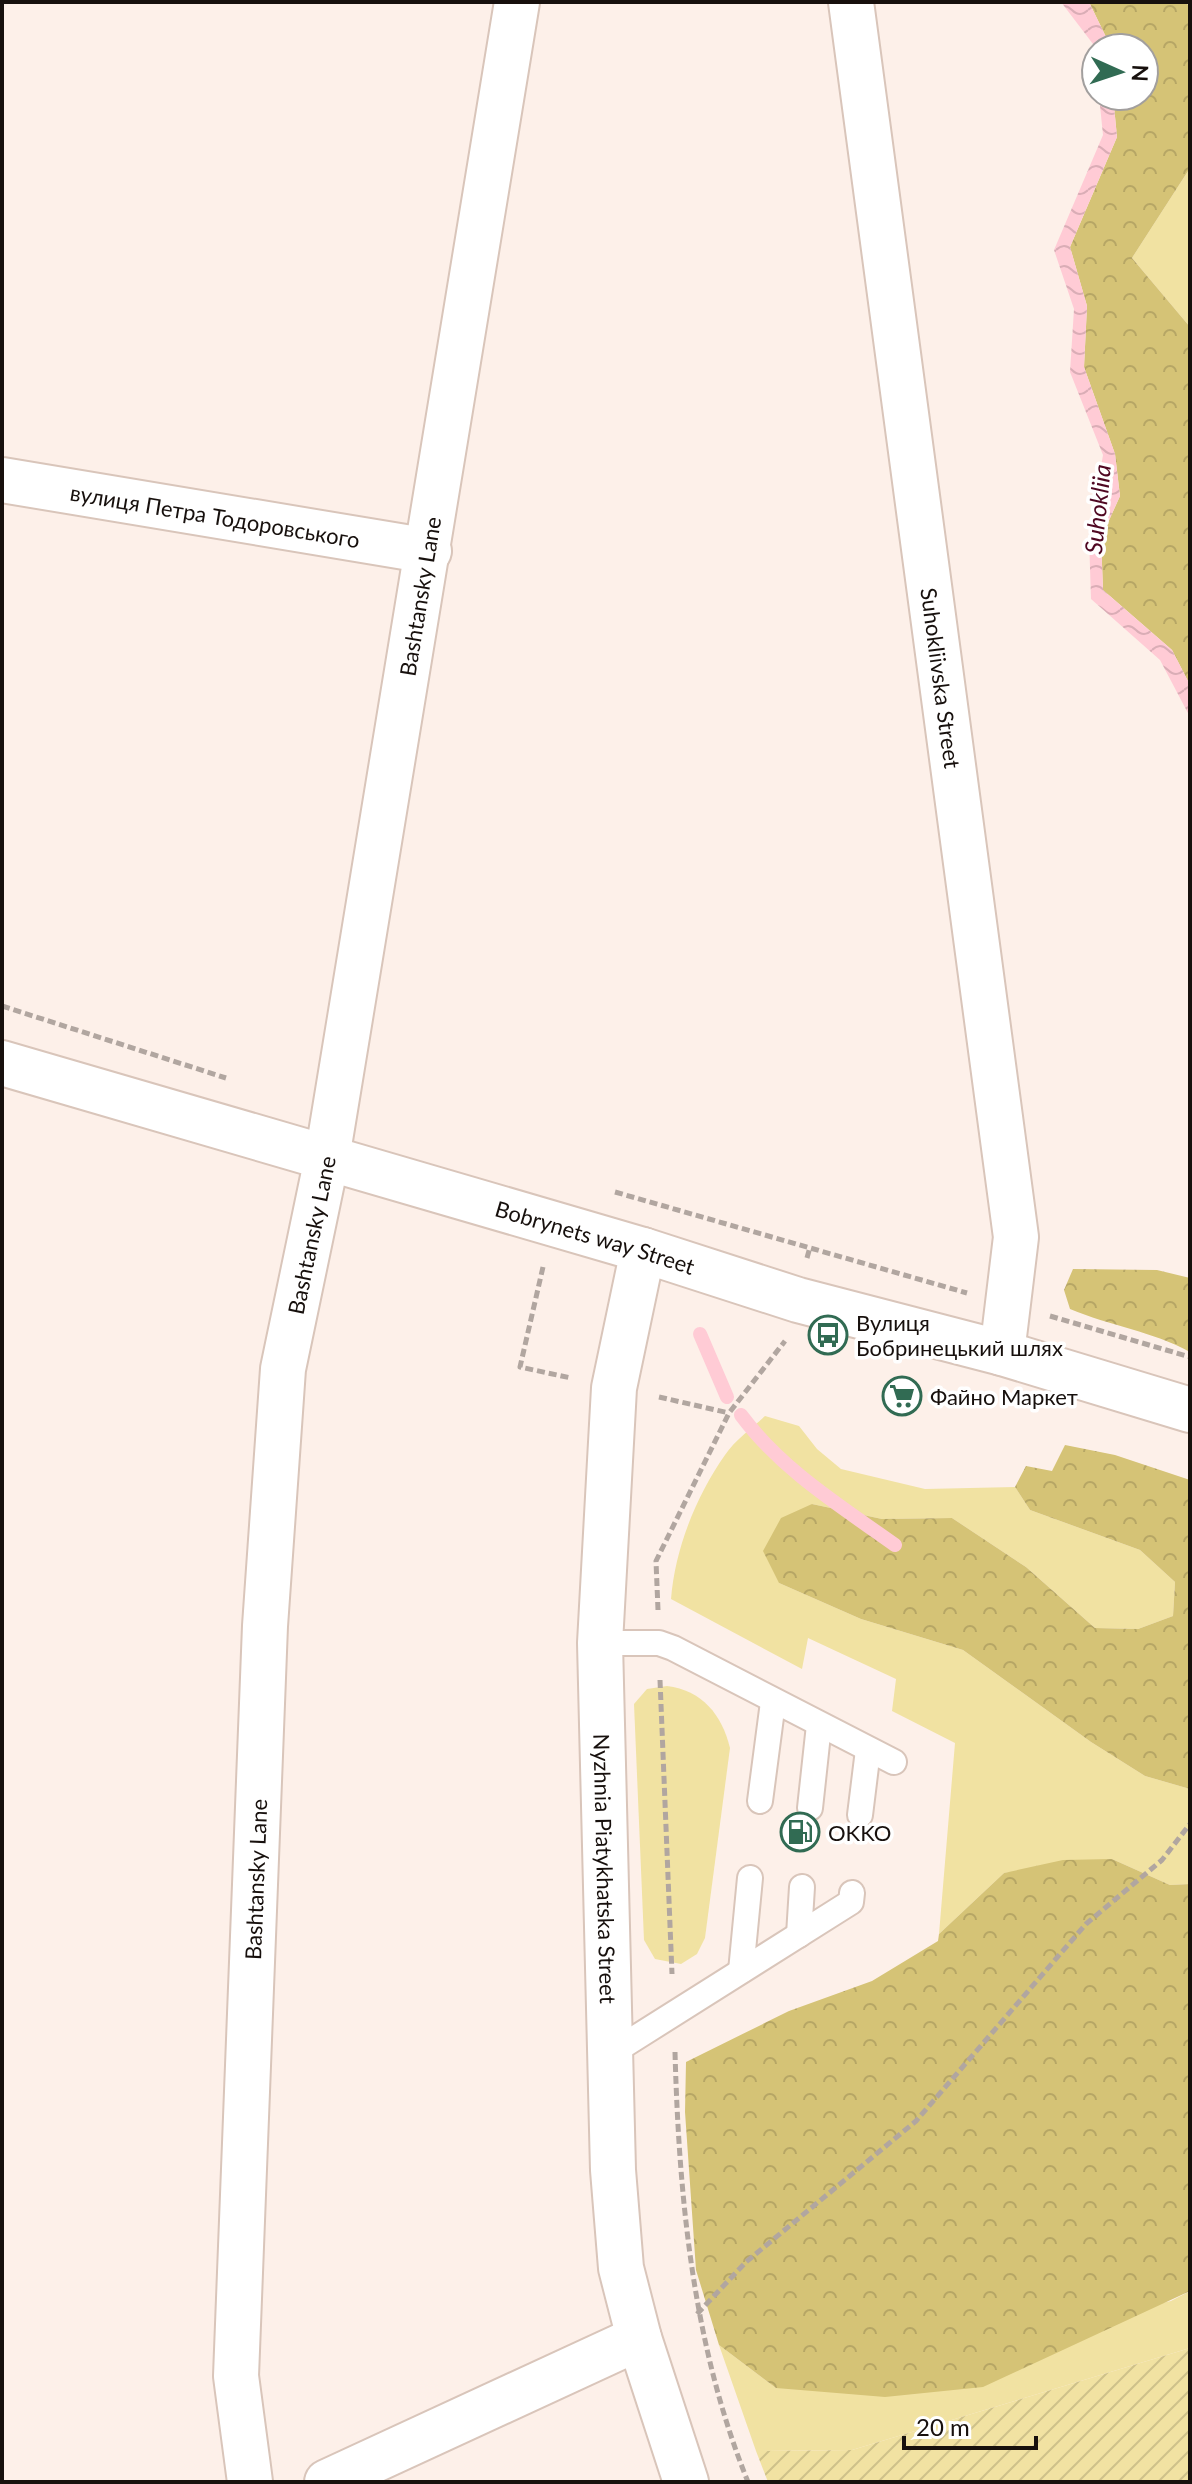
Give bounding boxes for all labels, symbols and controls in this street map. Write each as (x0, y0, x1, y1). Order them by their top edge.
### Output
north arrow (1080, 32, 1160, 112)
text: N (1127, 64, 1154, 82)
water label: Suhokliia (1078, 463, 1116, 555)
street label: вулиця Петра Тодоровського (68, 478, 362, 553)
street label: Bashtansky Lane (393, 515, 446, 678)
street label: Suhokliivska Street (916, 586, 967, 770)
street label: Bashtansky Lane (281, 1153, 341, 1317)
street label: Bobrynets way Street (492, 1194, 698, 1279)
place label: Вулиця Бобринецький шлях (856, 1309, 1063, 1361)
bus stop icon: Вулиця Бобринецький шлях (807, 1314, 849, 1356)
supermarket icon: Файно Маркет (881, 1375, 923, 1417)
place label: Файно Маркет (930, 1383, 1078, 1410)
street label: Nyzhnia Piatykhatska Street (589, 1733, 622, 2004)
street label: Bashtansky Lane (239, 1798, 272, 1960)
fuel station icon: OKKO (779, 1811, 821, 1853)
place label: OKKO (828, 1819, 891, 1846)
scale bar (904, 2400, 1036, 2450)
text: 20 m (916, 2412, 970, 2441)

